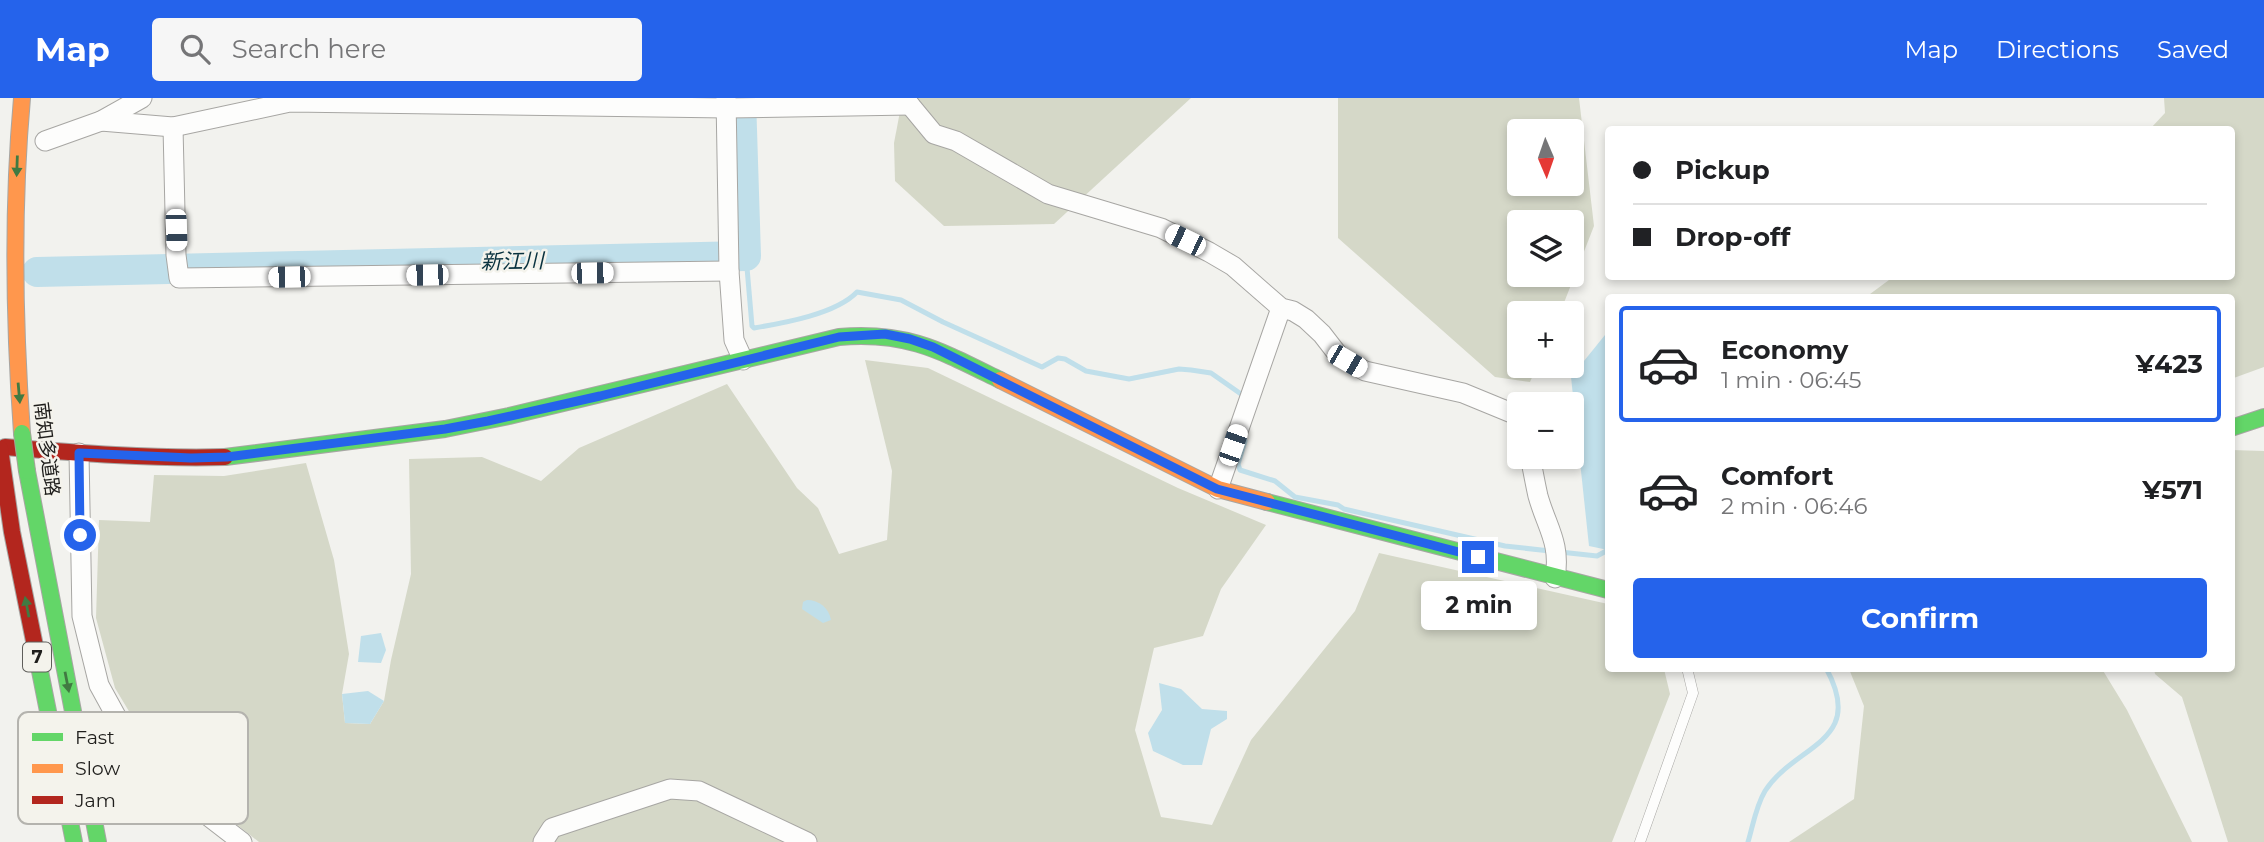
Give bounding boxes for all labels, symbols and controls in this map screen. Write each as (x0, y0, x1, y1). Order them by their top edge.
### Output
search box (152, 18, 642, 81)
text: Map (35, 29, 110, 69)
icon: search (176, 30, 214, 68)
text: Search here (232, 33, 386, 65)
text: Map (1905, 35, 1958, 64)
text: Directions (1996, 35, 2119, 64)
text: Saved (2157, 35, 2229, 64)
north arrow (1507, 119, 1584, 196)
map controls (1507, 119, 1584, 469)
text: Pickup (1675, 154, 1770, 186)
one-way arrow (11, 155, 22, 177)
car (165, 209, 188, 251)
button: layers (1507, 210, 1584, 287)
car (1162, 221, 1209, 259)
text: Drop-off (1675, 221, 1790, 253)
water label: 新江川 (480, 248, 546, 274)
car (571, 262, 614, 284)
car (406, 264, 449, 286)
car (268, 266, 311, 288)
button: + (1507, 301, 1584, 378)
icon: car (1637, 333, 1700, 396)
text: Economy (1721, 334, 1848, 366)
car (1324, 341, 1371, 381)
text: ¥423 (2135, 348, 2203, 380)
text: 1 min · 06:45 (1721, 366, 1862, 394)
one-way arrow (14, 383, 25, 405)
button: − (1507, 392, 1584, 469)
street label: 南知多道路 (30, 400, 64, 498)
car (1217, 422, 1250, 468)
icon: car (1637, 459, 1700, 522)
text: Comfort (1721, 460, 1833, 492)
text: ¥571 (2142, 474, 2203, 506)
text: 2 min · 06:46 (1721, 492, 1867, 520)
route start (64, 519, 96, 551)
route end (1462, 541, 1494, 573)
button: Confirm (1633, 578, 2207, 658)
callout: 2 min (1420, 582, 1536, 630)
text: 2 min (1445, 591, 1513, 619)
one-way arrow (22, 596, 33, 618)
road number: 7 (23, 642, 51, 672)
one-way arrow (62, 671, 73, 693)
legend (18, 712, 248, 824)
text: Fast (75, 726, 115, 749)
text: Slow (75, 757, 120, 780)
text: Jam (74, 789, 116, 812)

